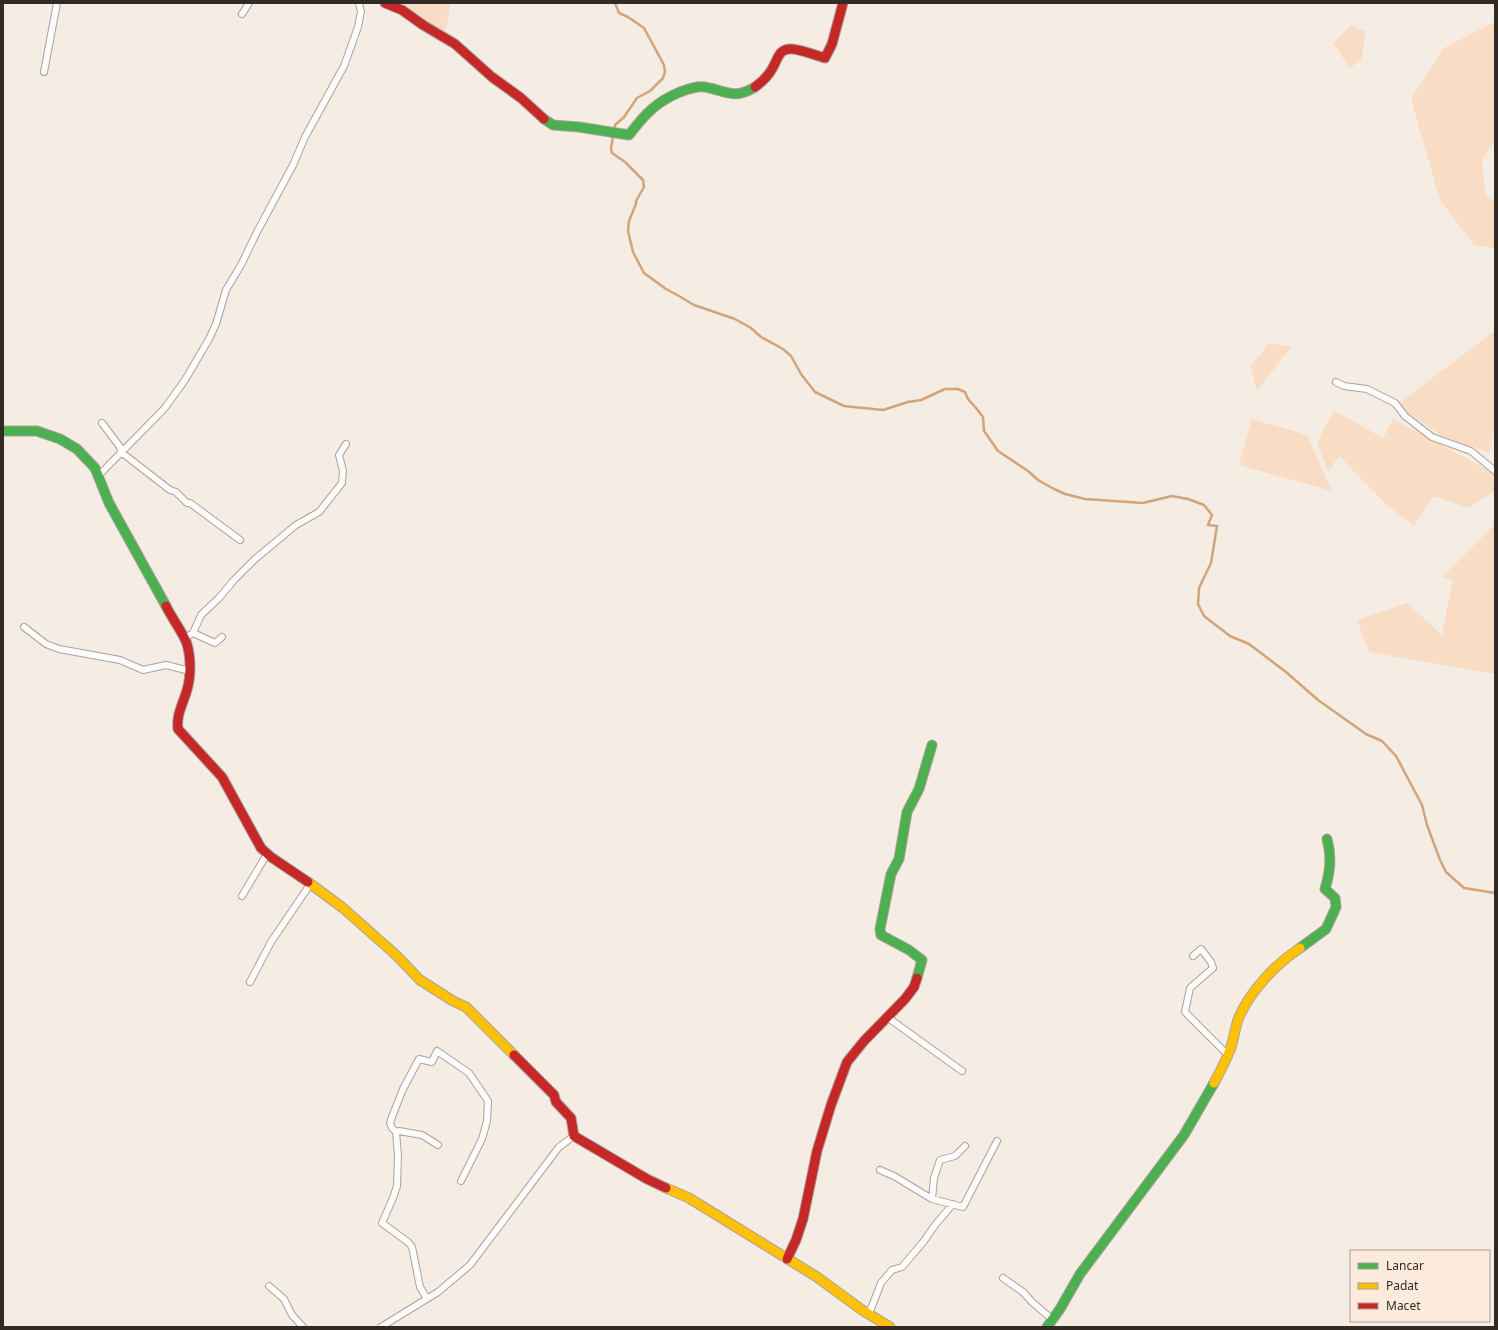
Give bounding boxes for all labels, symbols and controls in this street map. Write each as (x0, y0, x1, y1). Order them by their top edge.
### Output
legend (1350, 1250, 1490, 1322)
text: Lancar (1386, 1257, 1424, 1274)
text: Padat (1386, 1277, 1419, 1294)
text: Macet (1386, 1297, 1421, 1314)

